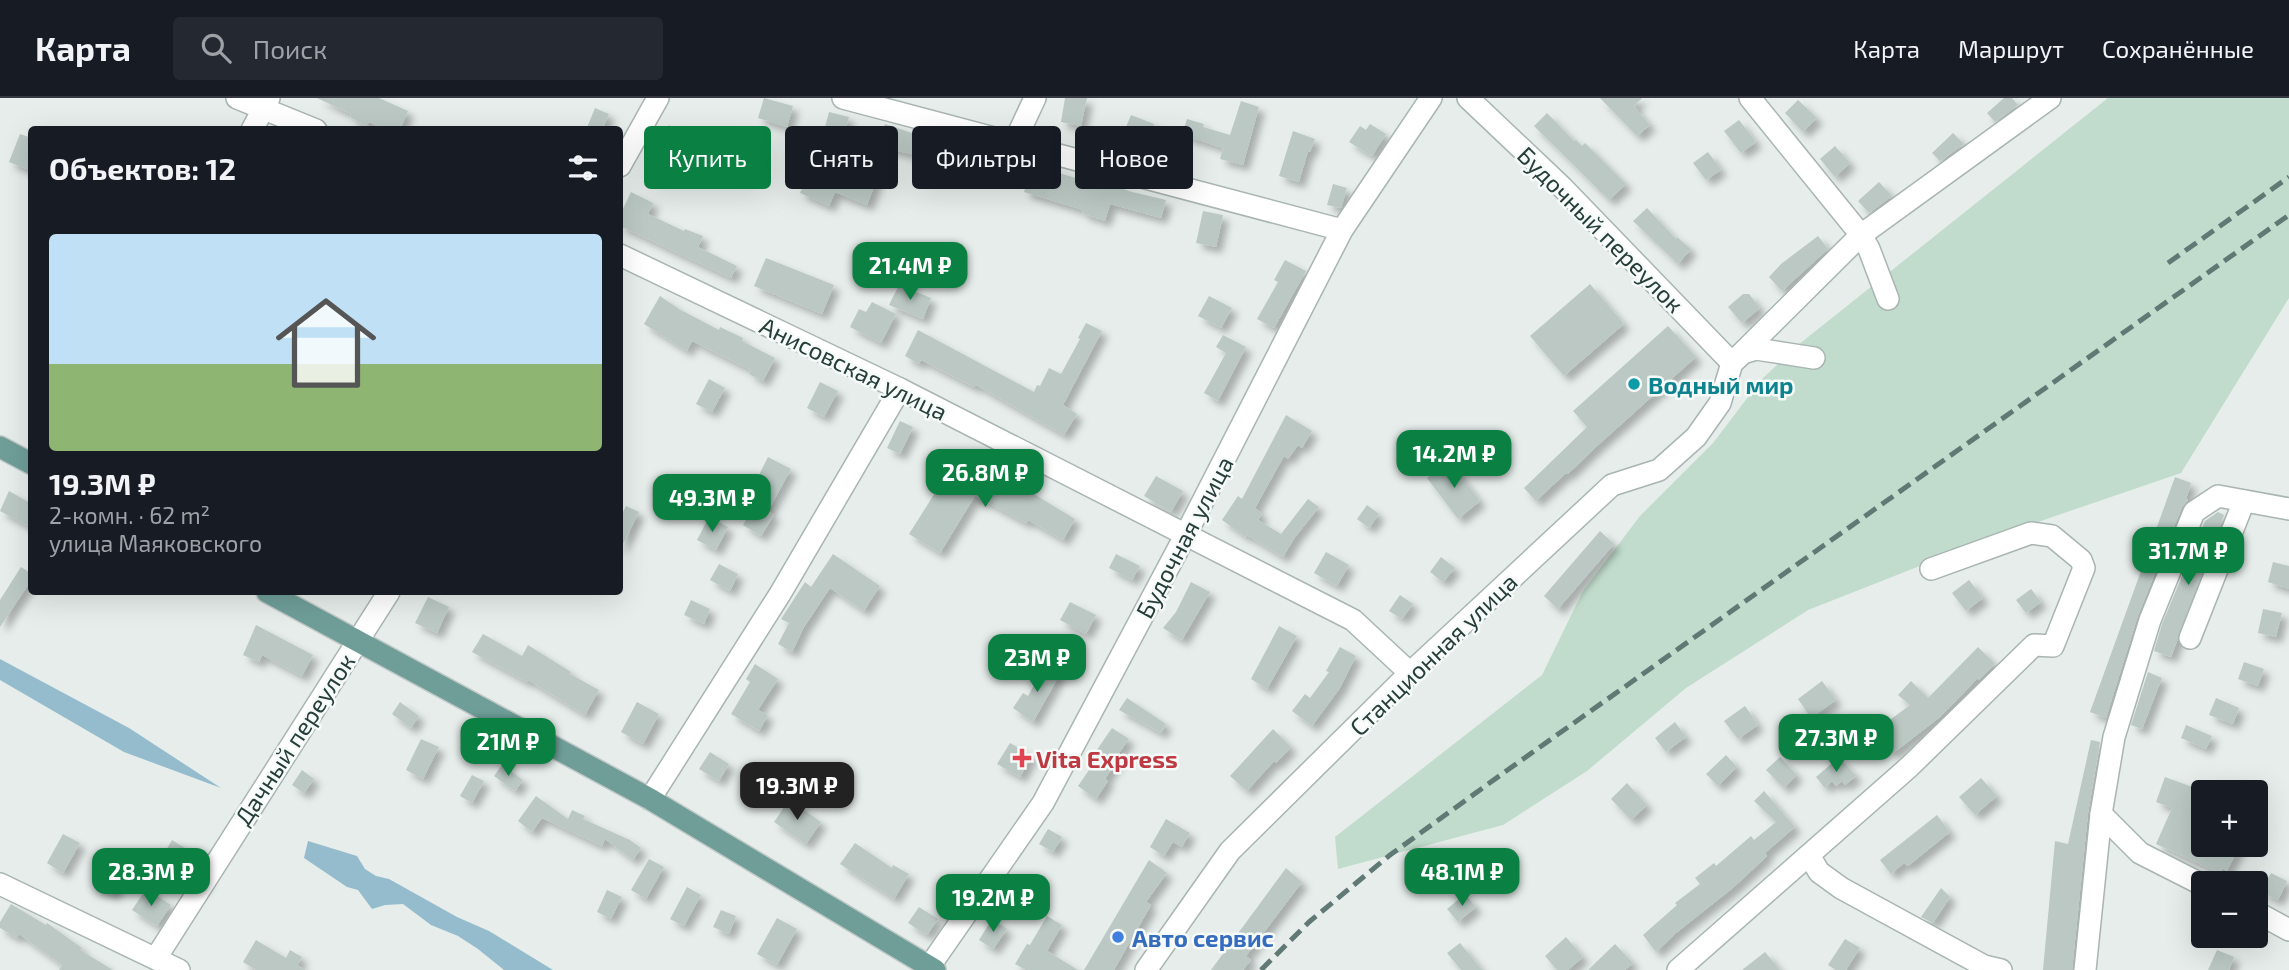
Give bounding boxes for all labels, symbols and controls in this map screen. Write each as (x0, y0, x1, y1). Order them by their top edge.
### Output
search box (173, 17, 663, 80)
text: Карта (35, 28, 131, 68)
icon: search (197, 29, 235, 67)
text: Поиск (253, 33, 327, 64)
text: Карта (1853, 34, 1920, 63)
text: Маршрут (1958, 34, 2064, 63)
text: Сохранённые (2102, 34, 2254, 63)
chip: Купить (644, 126, 771, 189)
chip: Снять (785, 126, 898, 189)
chip: Фильтры (912, 126, 1061, 189)
chip: Новое (1075, 126, 1193, 189)
street label: Будочный переулок (1511, 140, 1690, 319)
icon: filters (564, 149, 602, 187)
text: Объектов: 12 (49, 150, 236, 186)
pin: 21.4M ₽ (845, 242, 975, 302)
text: 21.4M ₽ (868, 251, 952, 279)
icon: home (263, 280, 389, 406)
street label: Анисовская улица (755, 310, 952, 427)
place label: Водный мир (1648, 370, 1794, 399)
marker: Водный мир (1626, 376, 1642, 392)
pin: 14.2M ₽ (1389, 430, 1519, 490)
text: 14.2M ₽ (1412, 439, 1496, 467)
pin: 26.8M ₽ (920, 450, 1050, 509)
street label: Будочная улица (1129, 451, 1240, 623)
text: 26.8M ₽ (942, 458, 1028, 486)
text: 19.3M ₽ (49, 465, 156, 501)
pin: 49.3M ₽ (647, 474, 777, 534)
text: 49.3M ₽ (669, 483, 755, 511)
text: 2-комн. · 62 m² (49, 501, 210, 529)
pin: 31.7M ₽ (2123, 528, 2253, 587)
text: улица Маяковского (49, 529, 262, 557)
text: 31.7M ₽ (2148, 536, 2228, 564)
street label: Станционная улица (1343, 567, 1523, 742)
pin: 23M ₽ (988, 634, 1086, 694)
text: 23M ₽ (1004, 643, 1070, 671)
street label: Дачный переулок (228, 648, 361, 831)
pin: 27.3M ₽ (1771, 714, 1901, 774)
pin: 21M ₽ (459, 718, 557, 778)
text: 27.3M ₽ (1795, 723, 1877, 751)
text: 21M ₽ (477, 727, 539, 755)
place label: Vita Express (1036, 744, 1178, 773)
marker: Vita Express (1014, 750, 1030, 766)
pin: 19.3M ₽ (732, 762, 862, 822)
text: 19.3M ₽ (756, 771, 838, 799)
map controls (2191, 780, 2268, 948)
button: + (2191, 780, 2268, 857)
pin: 28.3M ₽ (86, 848, 216, 908)
pin: 48.1M ₽ (1397, 848, 1527, 908)
text: 28.3M ₽ (108, 857, 194, 885)
text: 48.1M ₽ (1420, 857, 1504, 885)
button: − (2191, 871, 2268, 948)
pin: 19.2M ₽ (928, 874, 1058, 934)
text: 19.2M ₽ (952, 883, 1034, 911)
place label: Авто сервис (1132, 923, 1274, 952)
marker: Авто сервис (1110, 929, 1126, 945)

